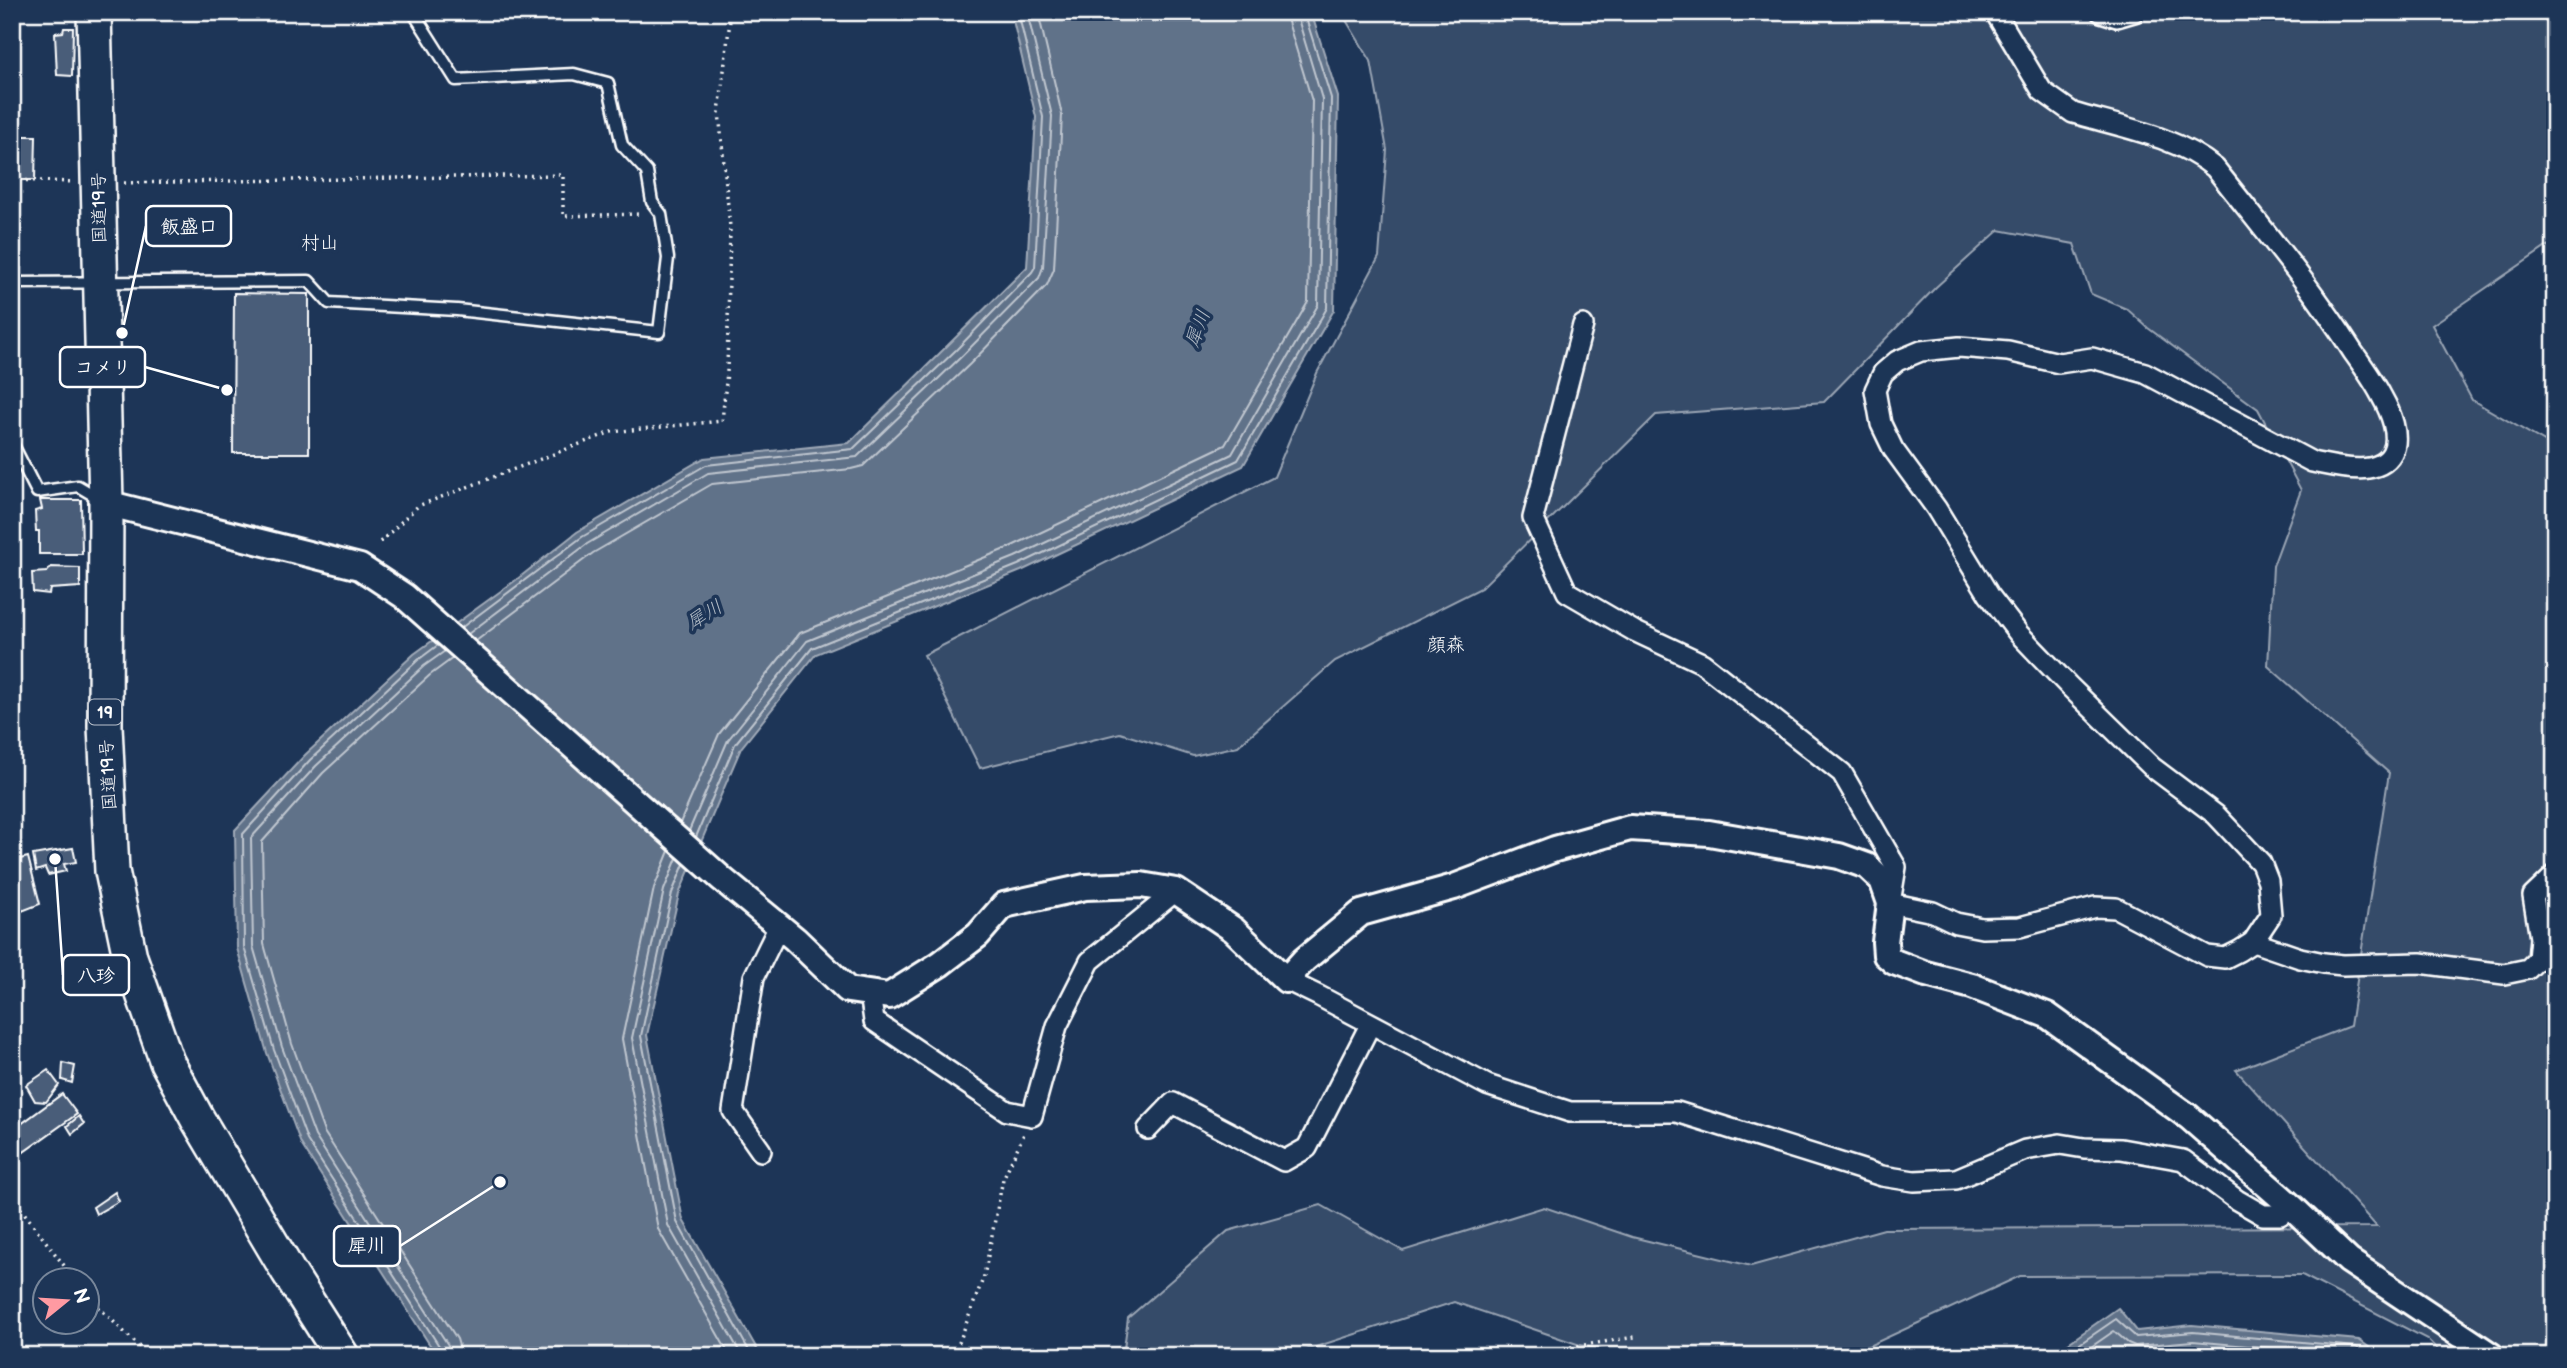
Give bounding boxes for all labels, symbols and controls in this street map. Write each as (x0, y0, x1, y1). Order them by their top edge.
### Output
street label: 国道19号 (88, 172, 111, 244)
callout: 飯盛口 (146, 206, 231, 246)
text: 飯盛口 (160, 216, 218, 239)
district label: 村山 (301, 232, 339, 255)
water label: 犀川 (1181, 307, 1216, 350)
callout: コメリ (60, 347, 145, 387)
text: コメリ (74, 357, 132, 380)
water label: 犀川 (683, 595, 727, 635)
district label: 顔森 (1427, 634, 1465, 657)
road number: 19 (89, 699, 121, 724)
street label: 国道19号 (96, 739, 121, 811)
callout: 八珍 (63, 955, 129, 995)
text: 八珍 (77, 965, 115, 988)
callout: 犀川 (334, 1226, 400, 1266)
text: 犀川 (348, 1235, 386, 1258)
north arrow (32, 1266, 102, 1336)
text: N (68, 1286, 94, 1307)

